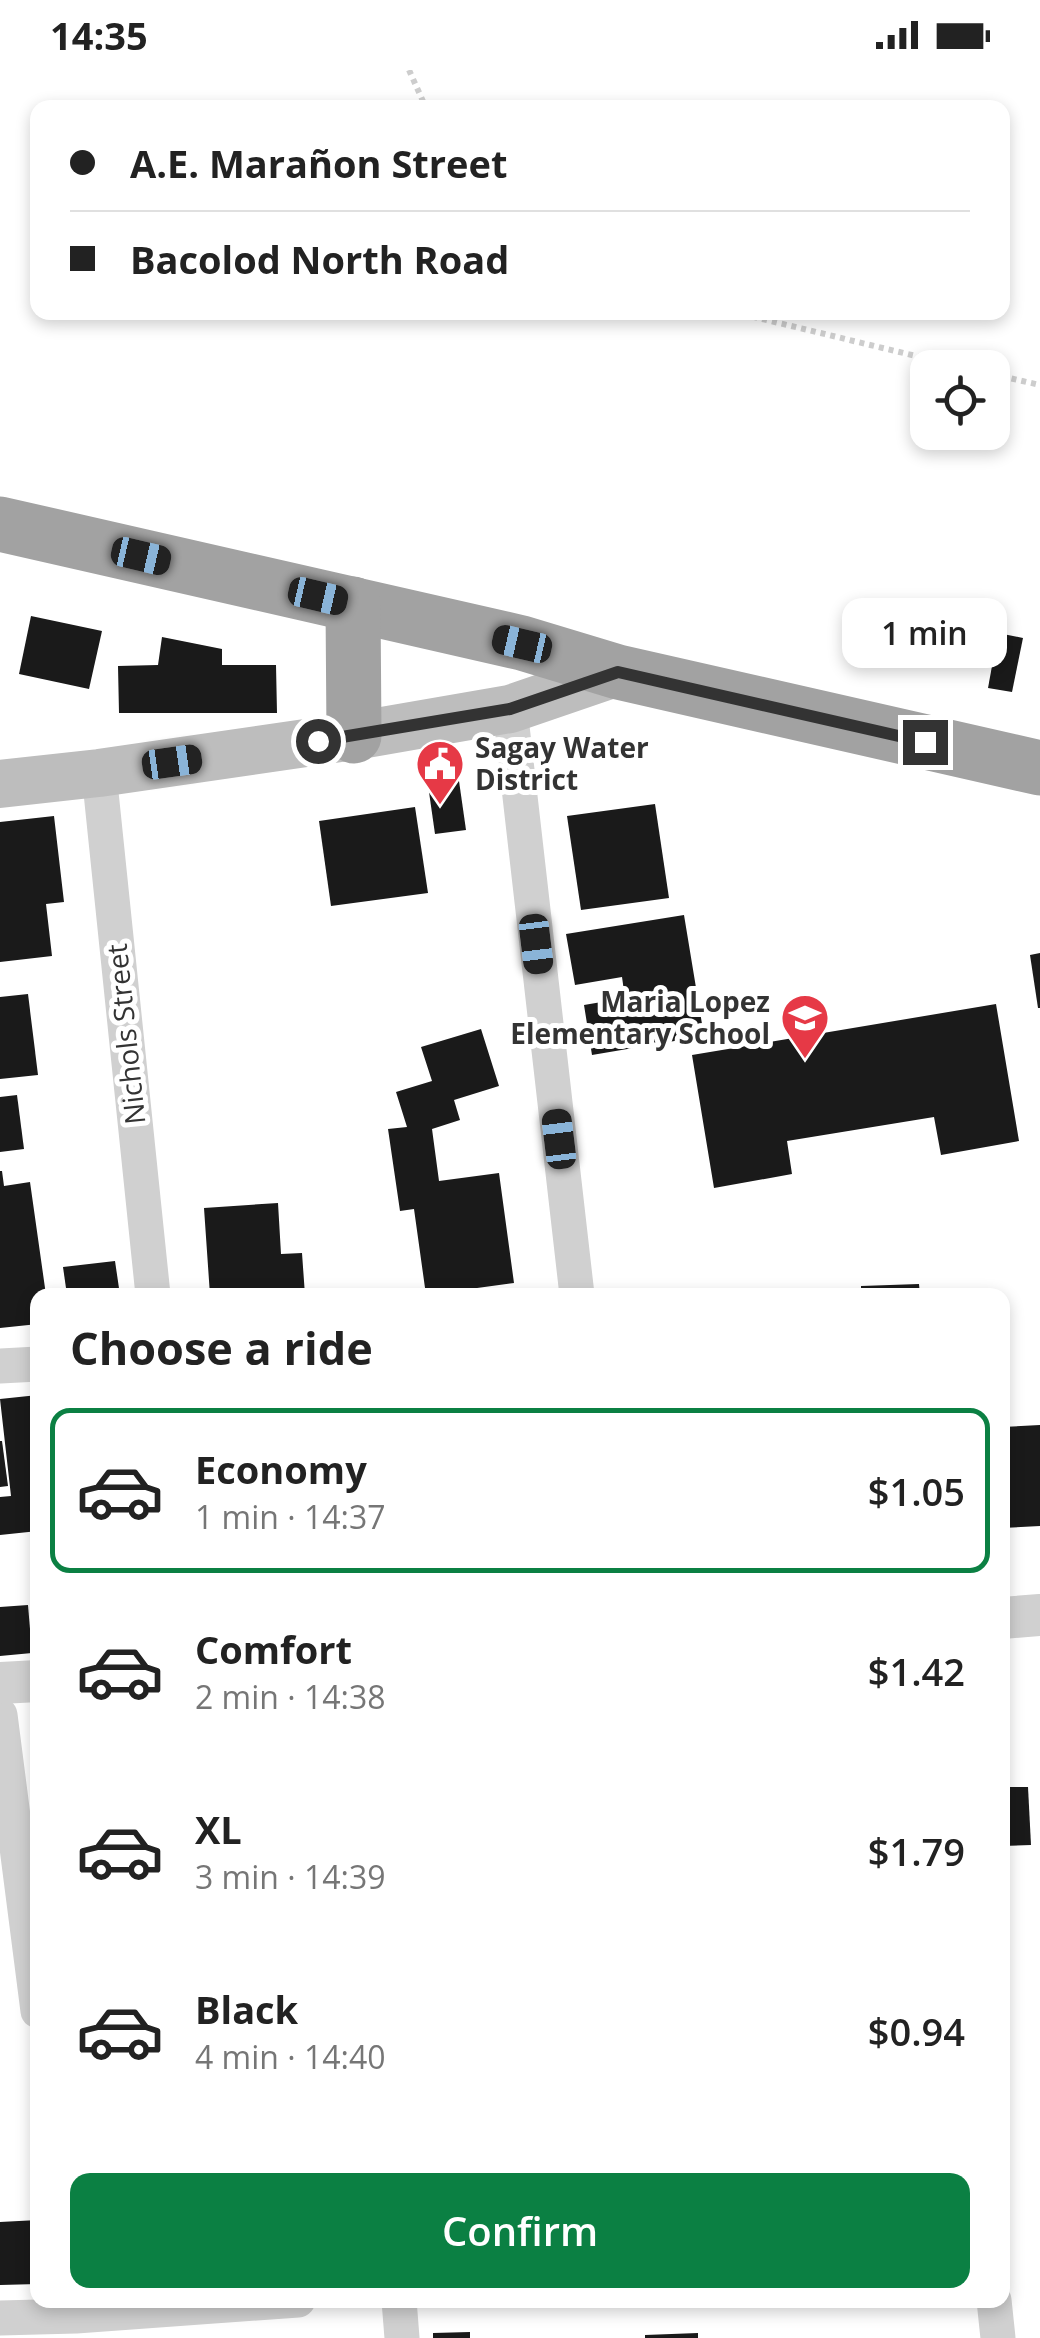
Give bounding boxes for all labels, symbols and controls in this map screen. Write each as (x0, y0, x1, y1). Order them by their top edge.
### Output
text: 14:35 (50, 9, 148, 61)
text: A.E. Marañon Street (130, 137, 507, 189)
text: Bacolod North Road (130, 233, 509, 285)
map controls (910, 350, 1010, 450)
button: locate (910, 350, 1010, 450)
car (108, 535, 174, 577)
car (285, 575, 351, 617)
callout: 1 min (842, 597, 1008, 667)
text: 1 min (881, 611, 968, 654)
car (489, 623, 555, 665)
route start (296, 719, 341, 764)
route end (903, 720, 948, 765)
place label: Sagay Water District (475, 728, 649, 798)
public building icon: Sagay Water District (414, 738, 466, 806)
car (140, 743, 204, 781)
car (517, 912, 555, 976)
street label: Nichols Street (97, 942, 153, 1126)
place label: Maria Lopez Elementary School (510, 982, 770, 1052)
school or university icon: Maria Lopez Elementary School (779, 992, 831, 1060)
car (540, 1107, 578, 1171)
text: Choose a ride (70, 1317, 373, 1378)
text: Economy (195, 1443, 367, 1495)
icon: car (75, 1446, 165, 1536)
text: $1.05 (868, 1465, 965, 1517)
text: 1 min · 14:37 (195, 1495, 386, 1538)
text: Comfort (195, 1623, 352, 1675)
icon: car (75, 1626, 165, 1716)
text: $1.42 (868, 1645, 965, 1697)
text: 2 min · 14:38 (195, 1675, 386, 1718)
text: XL (195, 1803, 242, 1855)
icon: car (75, 1806, 165, 1896)
text: $1.79 (868, 1825, 965, 1877)
text: 3 min · 14:39 (195, 1855, 386, 1898)
text: Black (195, 1983, 298, 2035)
icon: car (75, 1986, 165, 2076)
text: $0.94 (868, 2005, 965, 2057)
text: 4 min · 14:40 (195, 2035, 386, 2078)
button: Confirm (70, 2173, 970, 2288)

